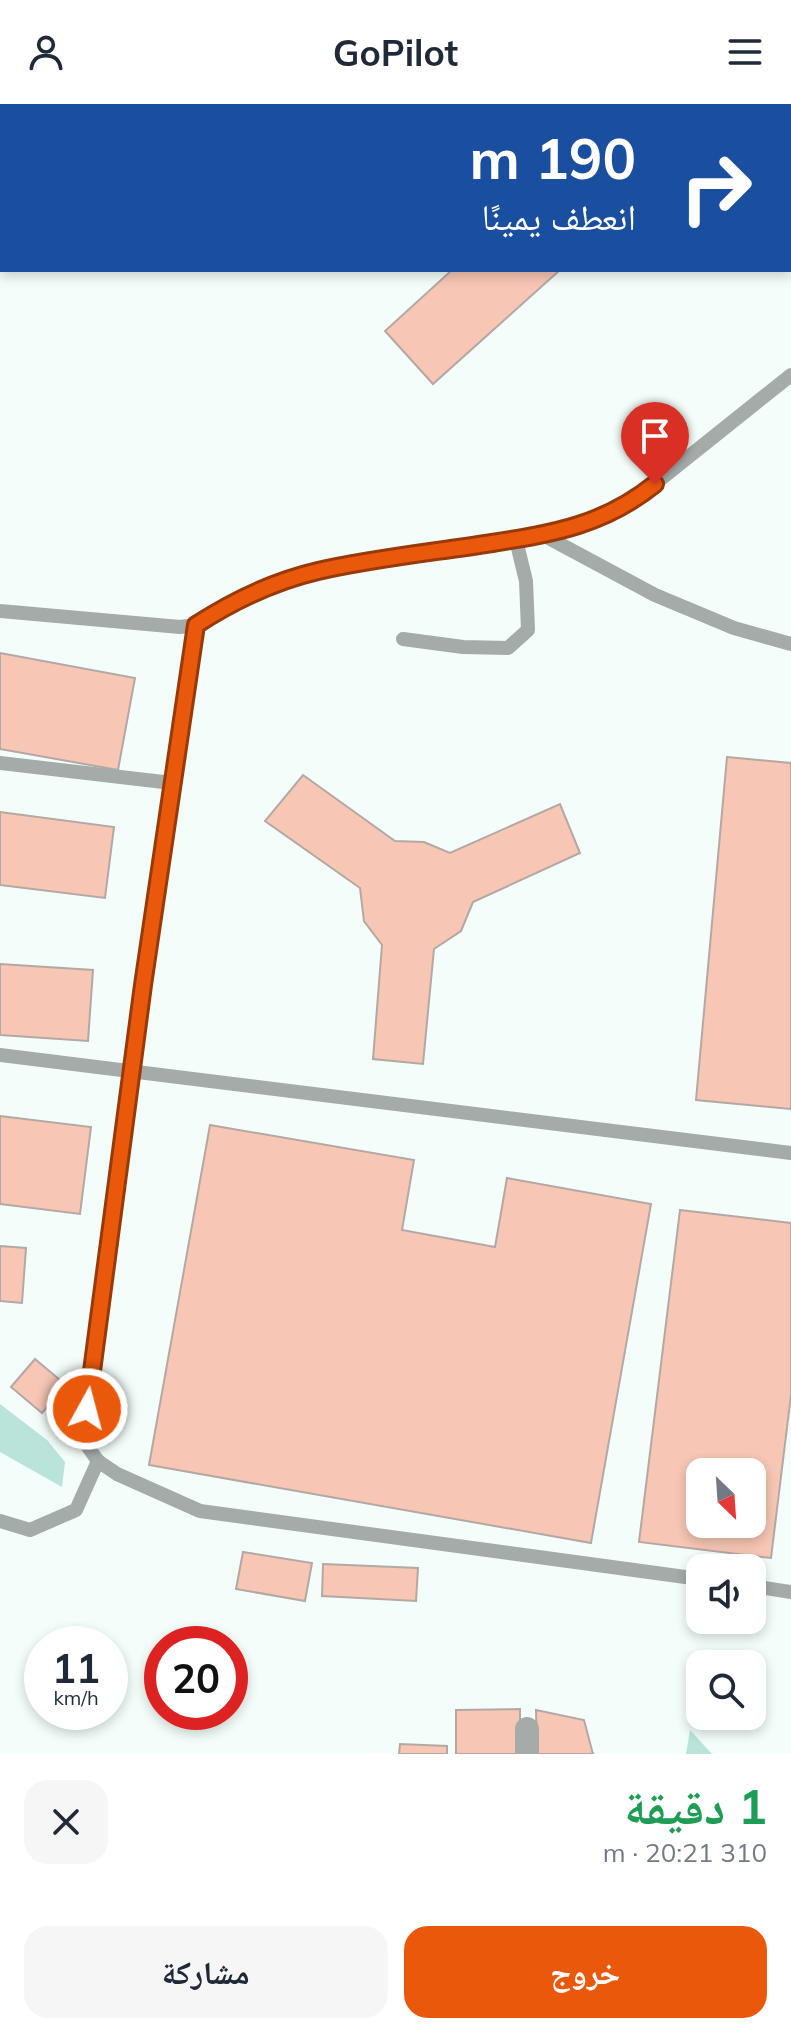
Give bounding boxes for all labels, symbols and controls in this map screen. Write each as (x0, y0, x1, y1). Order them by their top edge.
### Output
icon: person (24, 30, 68, 74)
text: GoPilot (333, 30, 458, 75)
icon: menu (723, 30, 767, 74)
text: 190 m (469, 123, 636, 193)
icon: right (664, 136, 768, 240)
text: انعطف يمينًا (481, 194, 636, 239)
pin (621, 402, 689, 484)
icon: arrive (633, 414, 677, 458)
position arrow (45, 1367, 129, 1451)
north arrow (686, 1458, 766, 1538)
map controls (686, 1458, 766, 1730)
button: sound (686, 1554, 766, 1634)
speed limit sign: 20 (144, 1626, 248, 1730)
text: 11 (52, 1643, 100, 1693)
button: search (686, 1650, 766, 1730)
text: km/h (53, 1685, 99, 1710)
text: 1 دقيقة (624, 1776, 767, 1836)
button: close (24, 1780, 108, 1864)
text: 310 m · 20:21 (603, 1836, 767, 1869)
button: مشاركة (24, 1926, 388, 2018)
button: خروج (404, 1926, 767, 2018)

